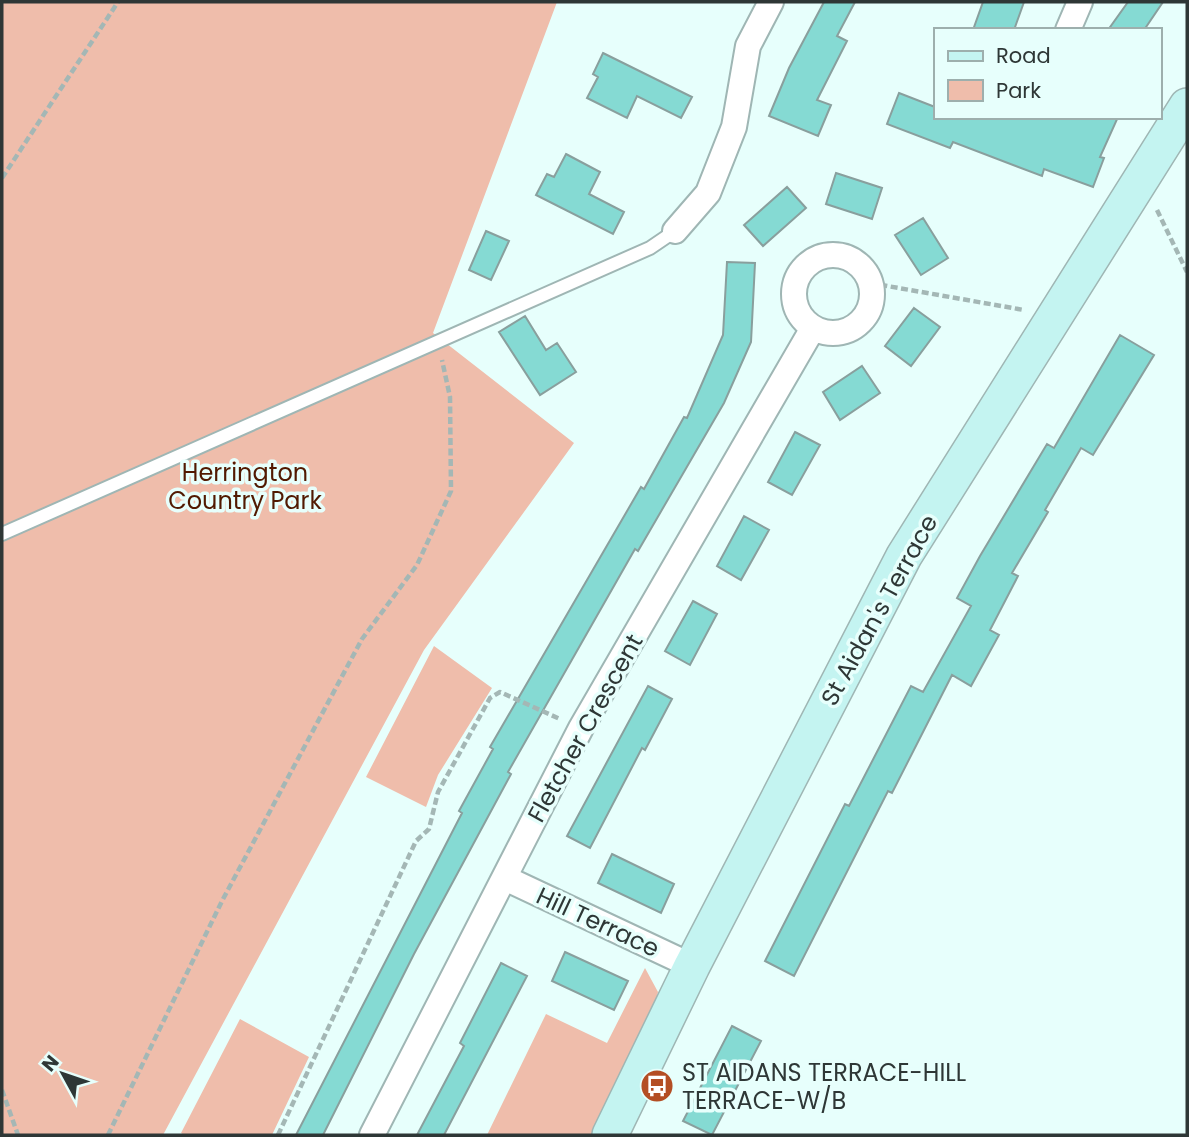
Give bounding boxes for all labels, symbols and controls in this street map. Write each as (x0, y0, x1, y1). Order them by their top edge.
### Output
legend (934, 28, 1161, 119)
text: Road (996, 41, 1051, 70)
text: Park (996, 76, 1041, 105)
park label: Herrington Country Park (168, 456, 322, 517)
street label: St Aidan's Terrace (813, 509, 945, 711)
street label: Fletcher Crescent (520, 628, 650, 828)
street label: Hill Terrace (531, 879, 665, 965)
north arrow (28, 1039, 98, 1109)
text: N (35, 1049, 65, 1078)
place label: ST AIDANS TERRACE-HILL TERRACE-W/B (682, 1056, 966, 1117)
bus stop icon: ST AIDANS TERRACE-HILL TERRACE-W/B (638, 1067, 676, 1105)

